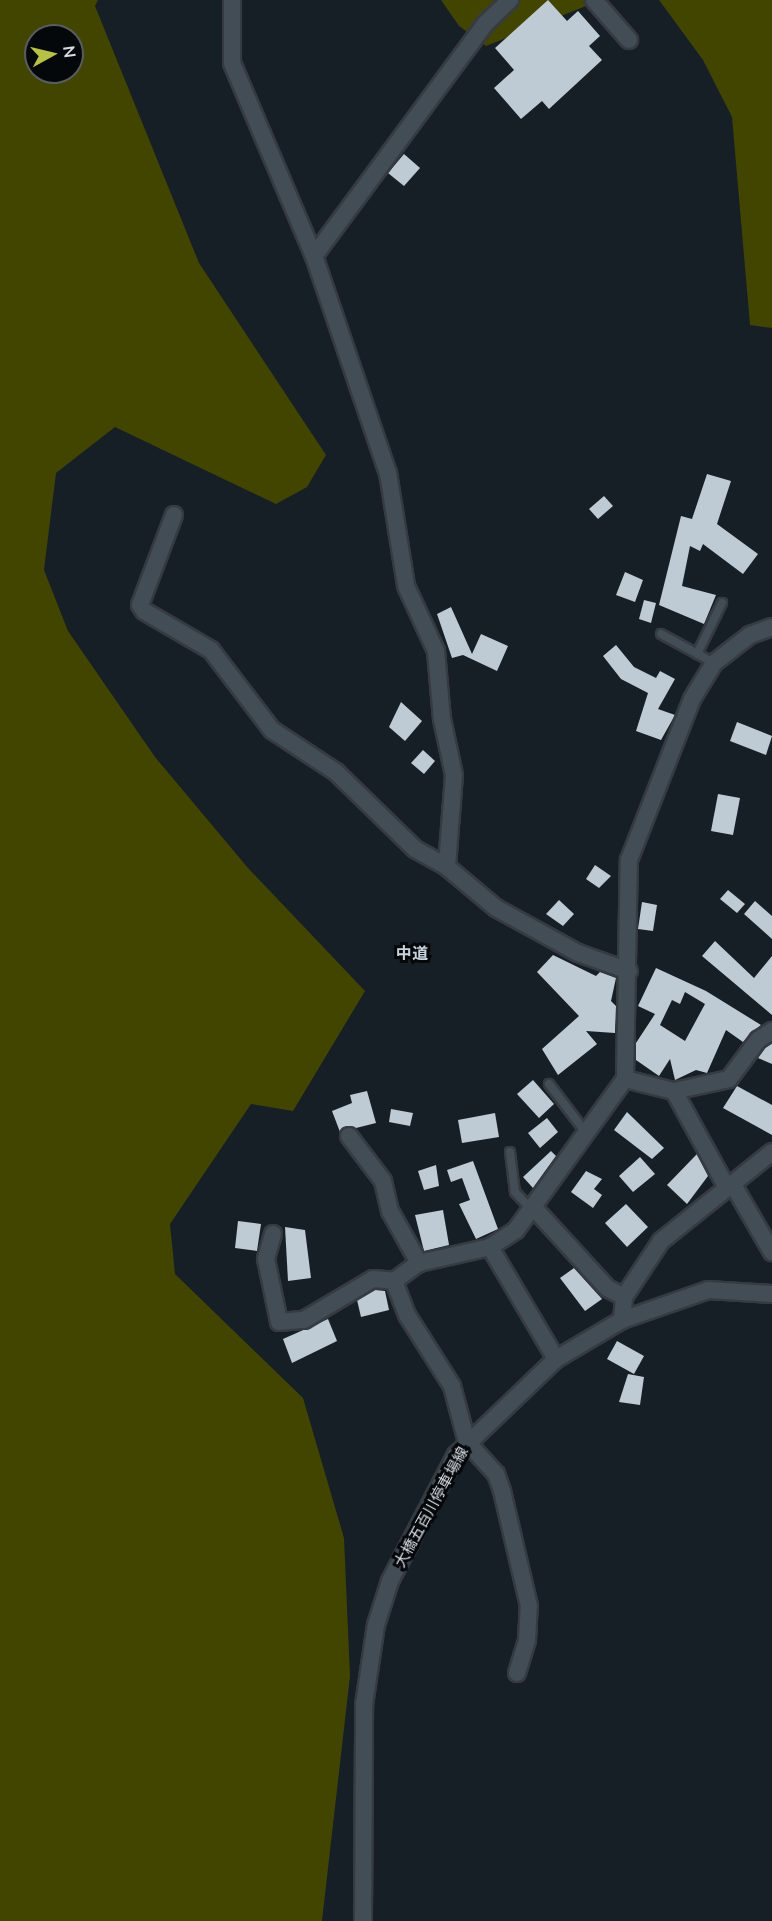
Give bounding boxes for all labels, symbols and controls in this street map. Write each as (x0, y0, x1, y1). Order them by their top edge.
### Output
north arrow (24, 24, 84, 84)
text: N (59, 44, 81, 59)
district label: 中道 (396, 943, 428, 963)
street label: 大橋五百川停車場線 (390, 1444, 472, 1570)

